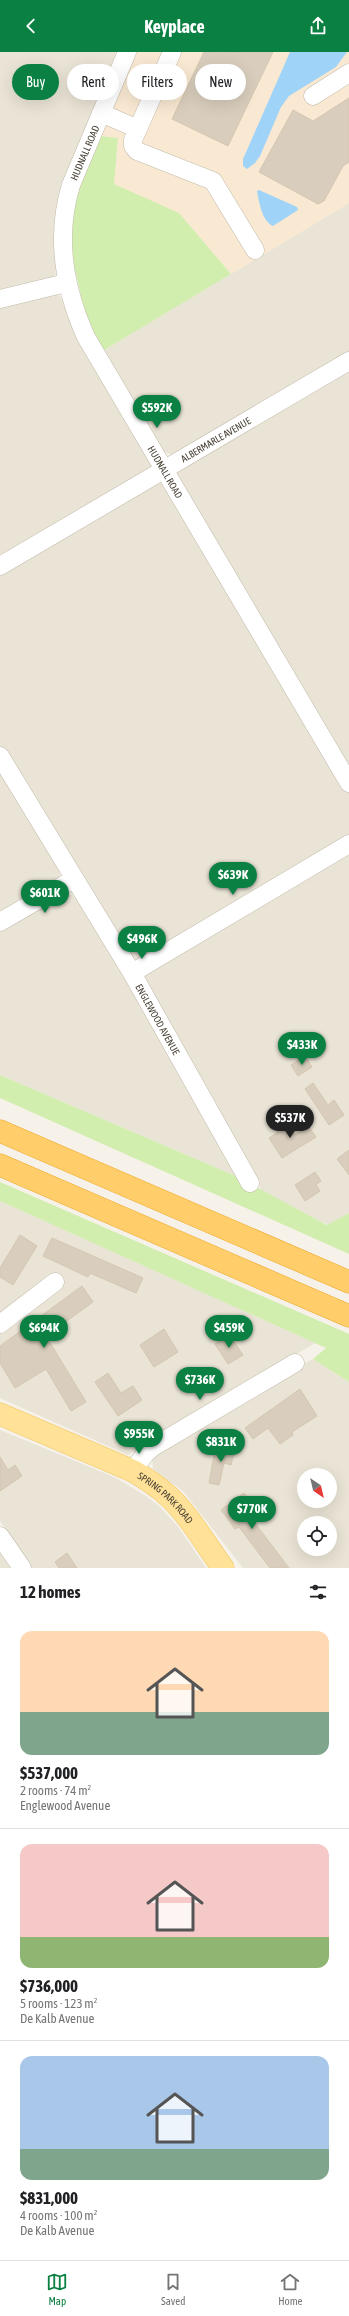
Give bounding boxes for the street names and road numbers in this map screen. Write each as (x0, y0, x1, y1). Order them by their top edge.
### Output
street label: HUDNALL ROAD (69, 124, 102, 182)
street label: ALBERMARLE AVENUE (179, 414, 253, 464)
street label: HUDNALL ROAD (146, 444, 185, 500)
street label: ENGLEWOOD AVENUE (134, 982, 183, 1057)
street label: SPRING PARK ROAD (136, 1470, 196, 1526)

